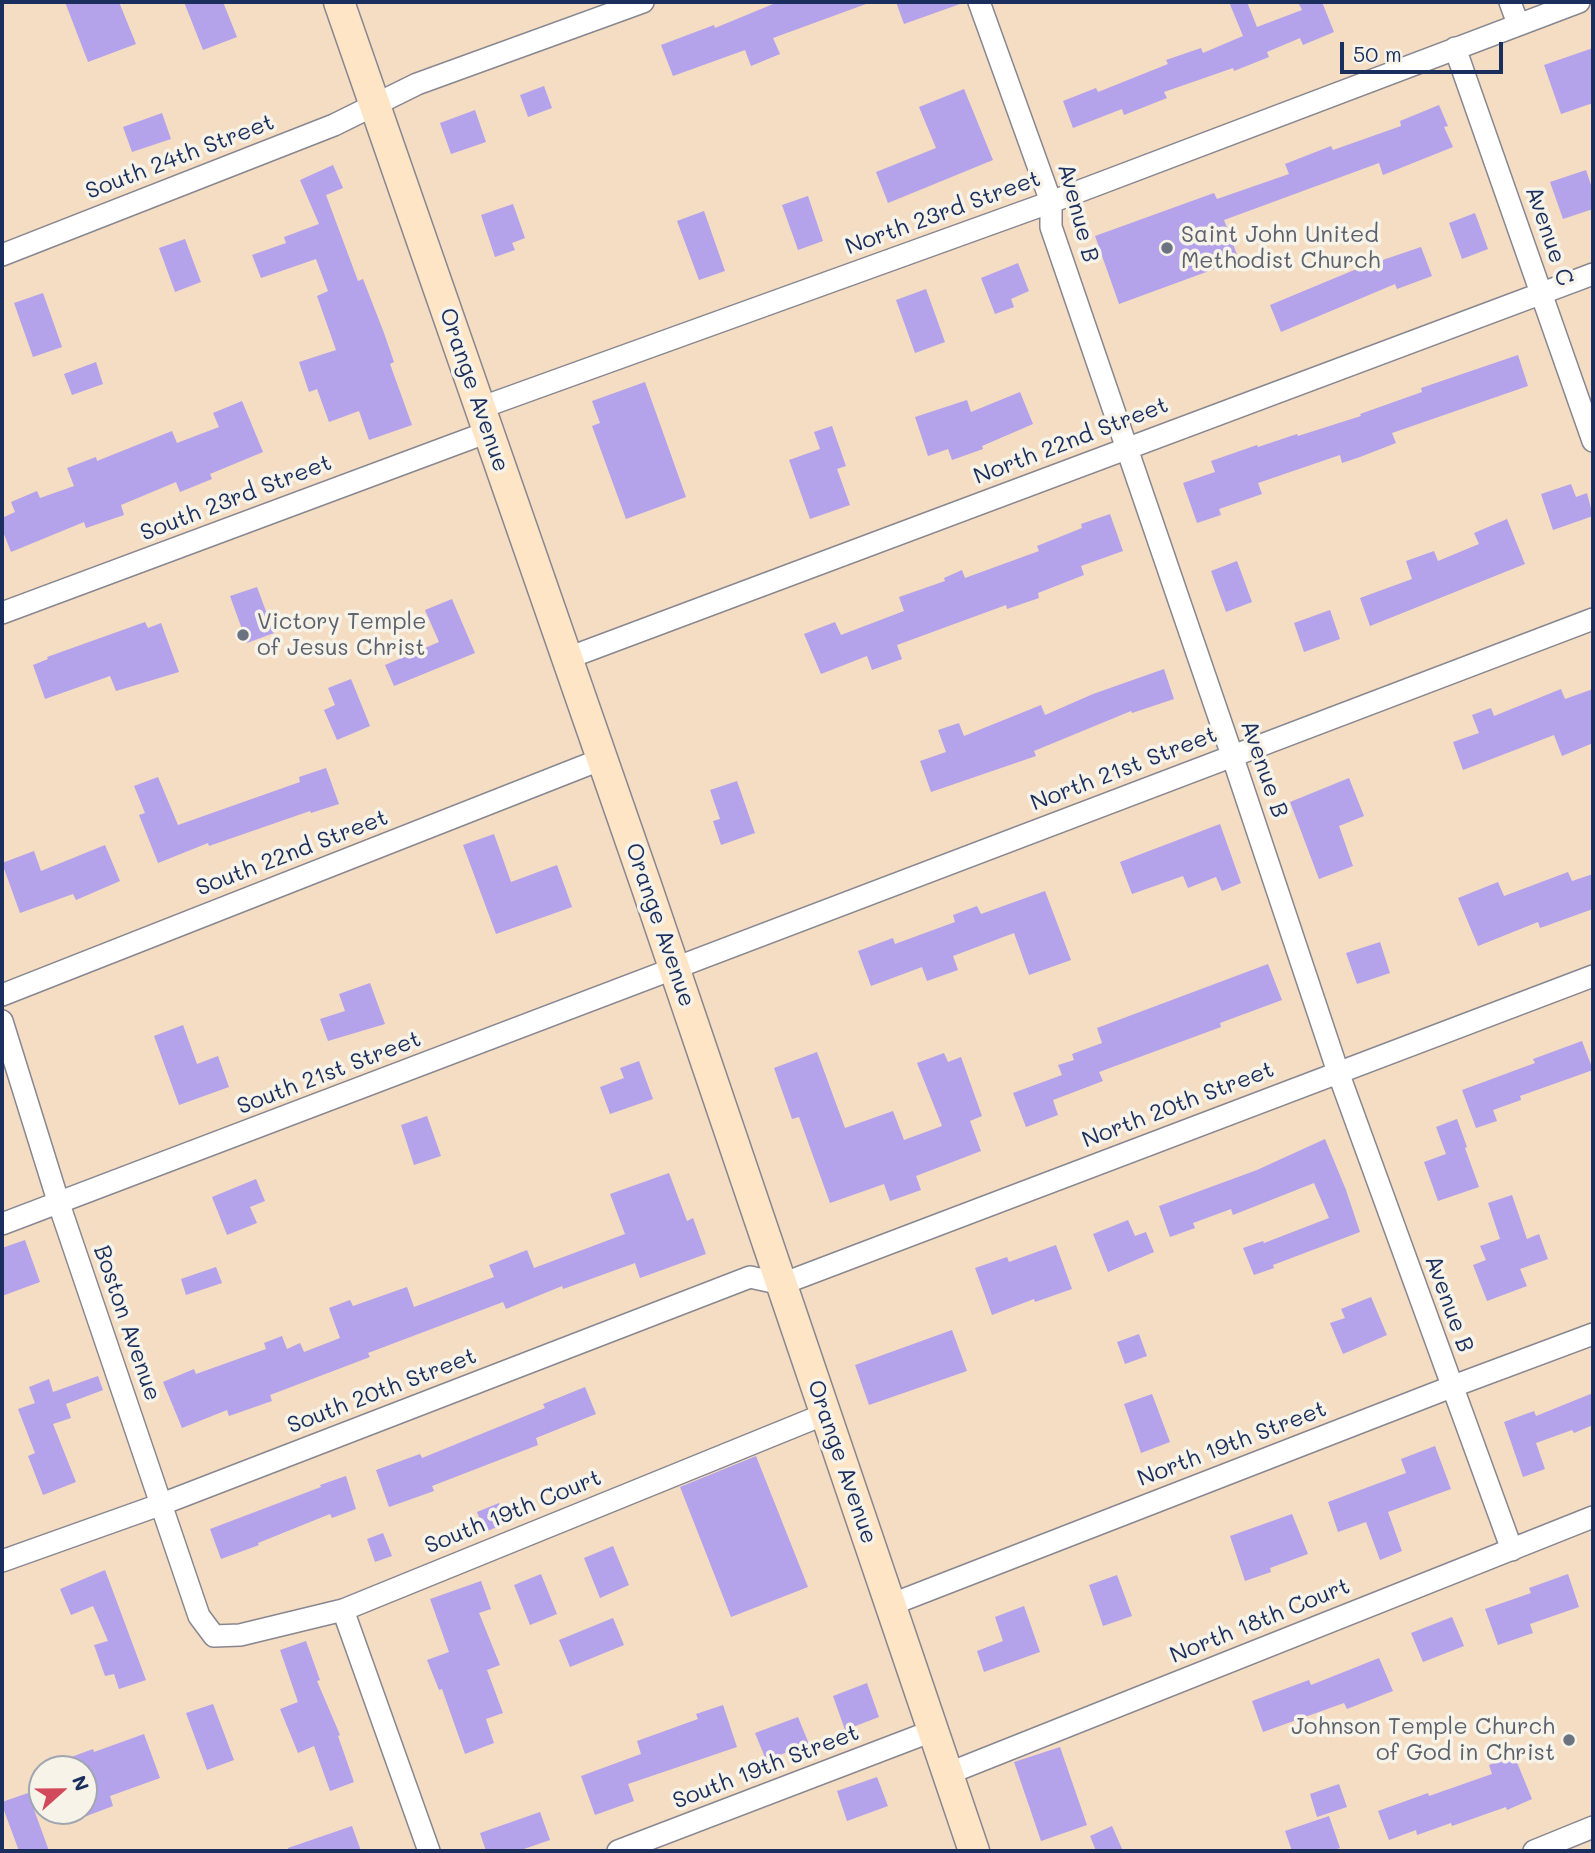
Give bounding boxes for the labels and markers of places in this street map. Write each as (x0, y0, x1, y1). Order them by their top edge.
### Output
place label: Saint John United Methodist Church (1181, 221, 1381, 275)
marker: Saint John United Methodist Church (1159, 240, 1175, 256)
place label: Victory Temple of Jesus Christ (257, 608, 427, 662)
marker: Victory Temple of Jesus Christ (235, 627, 251, 643)
place label: Johnson Temple Church of God in Christ (1291, 1713, 1555, 1767)
marker: Johnson Temple Church of God in Christ (1561, 1732, 1577, 1748)

